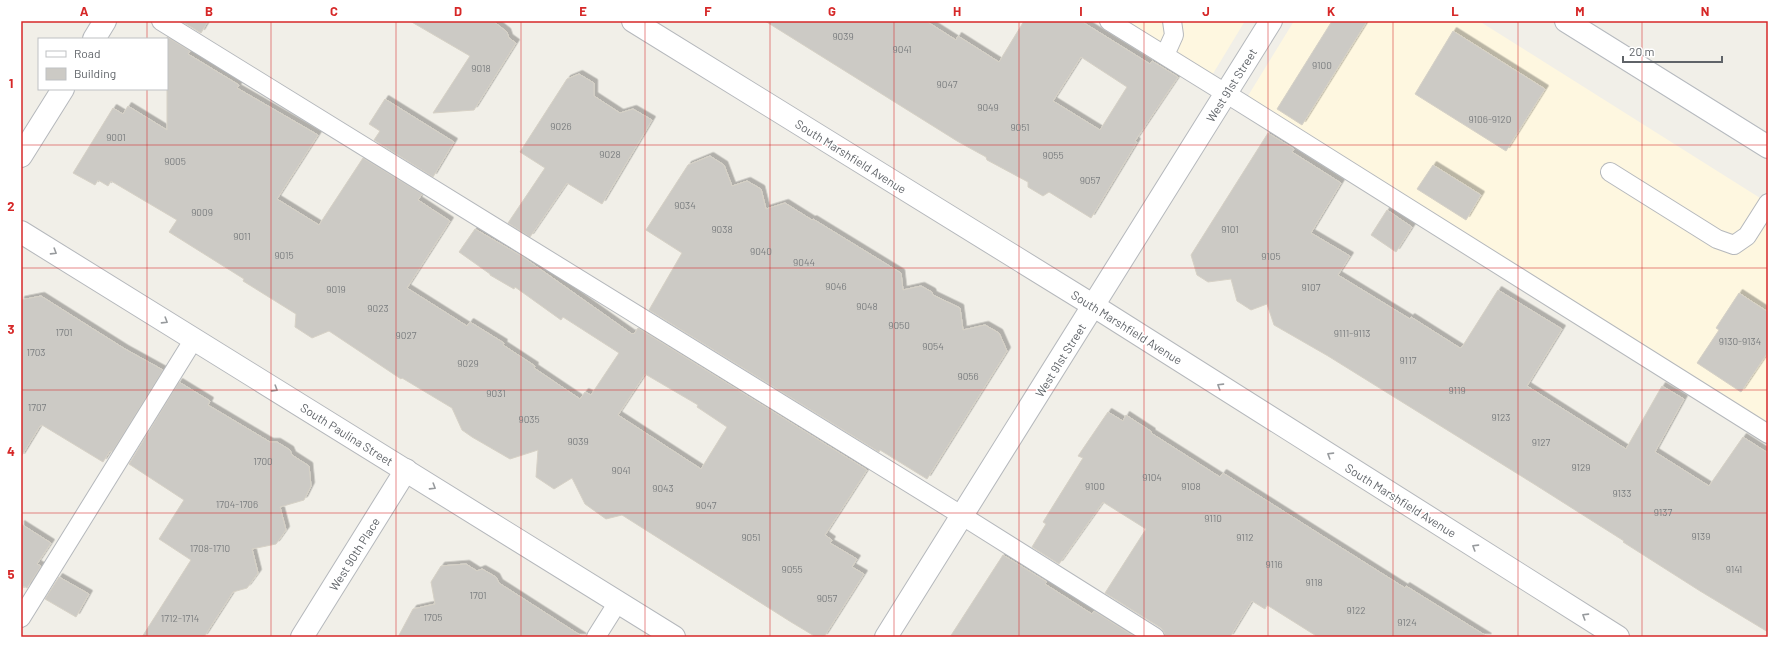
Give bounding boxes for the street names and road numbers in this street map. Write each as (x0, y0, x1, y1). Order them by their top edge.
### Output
street label: West 91st Street (1203, 46, 1259, 124)
street label: South Marshfield Avenue (793, 116, 909, 196)
street label: South Marshfield Avenue (1069, 287, 1185, 367)
street label: West 91st Street (1032, 321, 1088, 399)
street label: South Paulina Street (298, 400, 396, 468)
street label: South Marshfield Avenue (1343, 460, 1459, 540)
street label: West 90th Place (326, 515, 382, 593)

